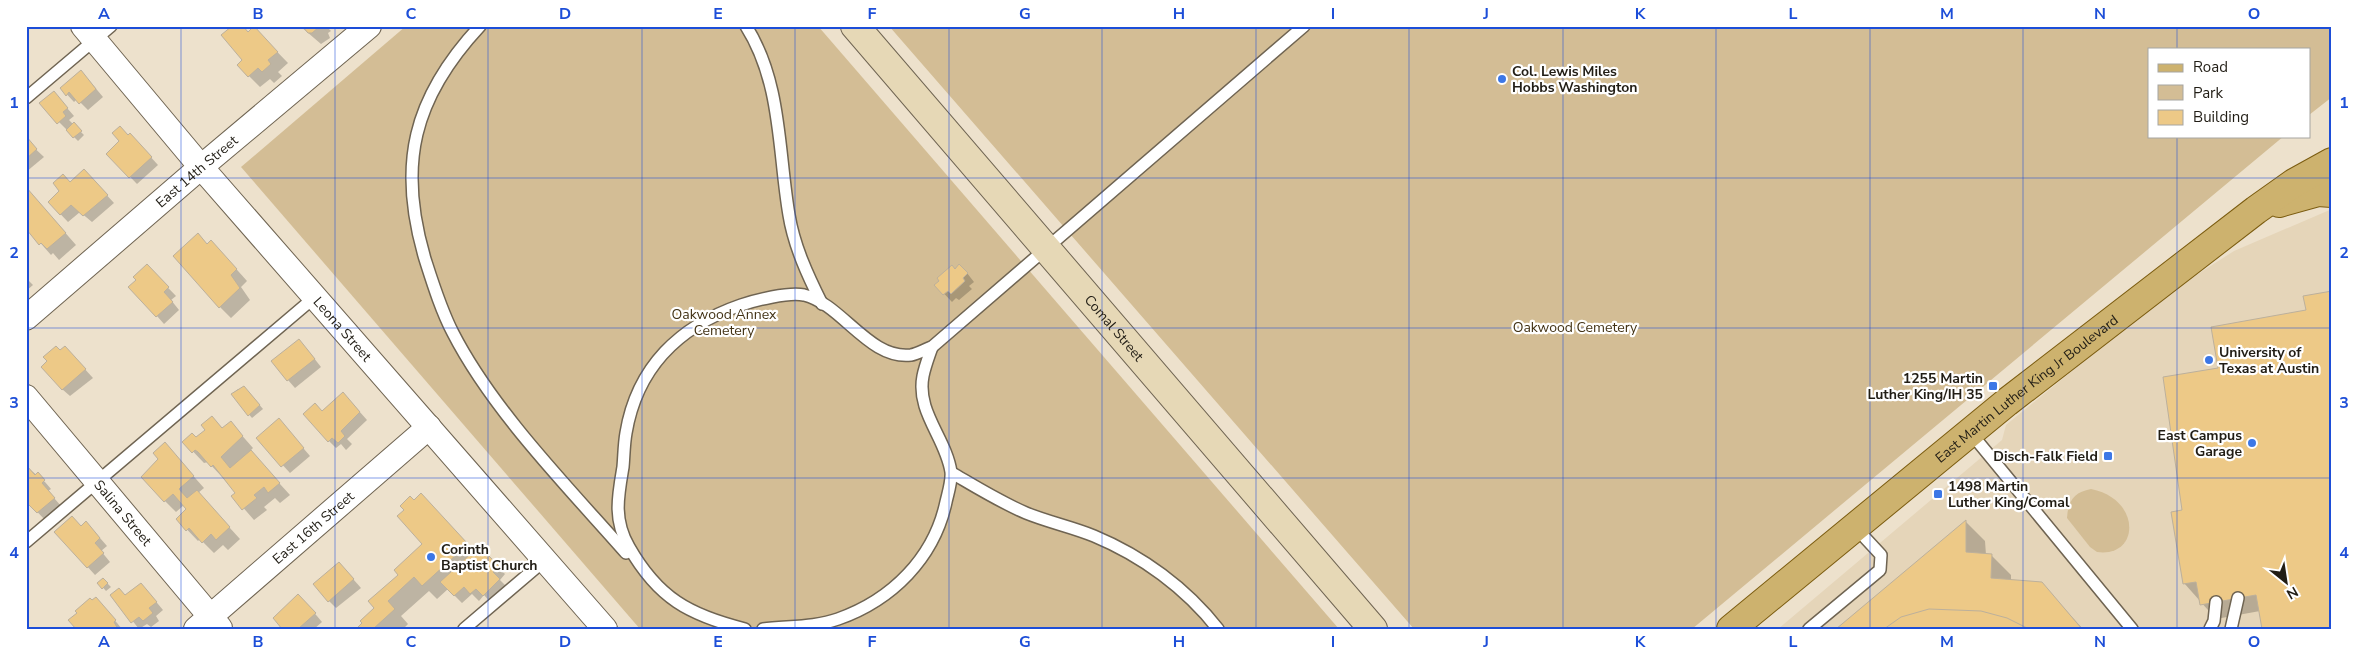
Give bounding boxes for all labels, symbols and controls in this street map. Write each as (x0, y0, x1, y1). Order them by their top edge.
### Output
text: A (98, 3, 110, 25)
text: B (252, 3, 264, 25)
text: C (406, 3, 417, 25)
text: D (559, 3, 571, 25)
text: E (713, 3, 723, 25)
text: F (868, 3, 877, 25)
text: G (1019, 3, 1031, 25)
text: H (1173, 3, 1185, 25)
text: I (1331, 3, 1335, 25)
text: J (1482, 3, 1489, 25)
text: K (1635, 3, 1647, 25)
text: L (1789, 3, 1798, 25)
text: M (1940, 3, 1954, 25)
text: N (2094, 3, 2106, 25)
text: O (2248, 3, 2260, 25)
legend (2148, 48, 2310, 138)
text: Road (2193, 57, 2228, 77)
place label: Col. Lewis Miles Hobbs Washington (1512, 62, 1638, 97)
marker: Col. Lewis Miles Hobbs Washington (1496, 73, 1508, 85)
text: Park (2193, 83, 2223, 103)
text: 1 (9, 92, 19, 114)
text: 1 (2339, 92, 2349, 114)
text: Building (2193, 107, 2249, 127)
street label: East 14th Street (151, 131, 242, 212)
text: 2 (9, 242, 19, 264)
text: 2 (2339, 242, 2349, 264)
street label: Comal Street (1080, 291, 1148, 365)
street label: Leona Street (309, 293, 376, 365)
park label: Oakwood Annex Cemetery (672, 305, 777, 340)
street label: East Martin Luther King Jr Boulevard (1931, 310, 2122, 467)
park label: Oakwood Cemetery (1513, 318, 1638, 337)
place label: University of Texas at Austin (2219, 343, 2319, 378)
marker: University of Texas at Austin (2203, 354, 2215, 366)
place label: 1255 Martin Luther King/IH 35 (1868, 369, 1983, 404)
marker: 1255 Martin Luther King/IH 35 (1987, 380, 1999, 392)
text: 3 (9, 392, 19, 414)
text: 3 (2339, 392, 2349, 414)
place label: East Campus Garage (2158, 426, 2242, 461)
marker: East Campus Garage (2246, 437, 2258, 449)
place label: Disch-Falk Field (1993, 447, 2098, 466)
marker: Disch-Falk Field (2102, 450, 2114, 462)
street label: Salina Street (90, 476, 156, 550)
place label: 1498 Martin Luther King/Comal (1948, 477, 2070, 512)
street label: East 16th Street (268, 487, 358, 568)
marker: 1498 Martin Luther King/Comal (1932, 488, 1944, 500)
place label: Corinth Baptist Church (441, 540, 537, 575)
text: 4 (9, 542, 19, 564)
text: 4 (2339, 542, 2349, 564)
marker: Corinth Baptist Church (425, 551, 437, 563)
north arrow (2260, 558, 2310, 608)
text: N (2283, 582, 2302, 604)
text: A (98, 631, 110, 653)
text: B (252, 631, 264, 653)
text: C (406, 631, 417, 653)
text: D (559, 631, 571, 653)
text: E (713, 631, 723, 653)
text: F (868, 631, 877, 653)
text: G (1019, 631, 1031, 653)
text: H (1173, 631, 1185, 653)
text: I (1331, 631, 1335, 653)
text: J (1482, 631, 1489, 653)
text: K (1635, 631, 1647, 653)
text: L (1789, 631, 1798, 653)
text: M (1940, 631, 1954, 653)
text: N (2094, 631, 2106, 653)
text: O (2248, 631, 2260, 653)

